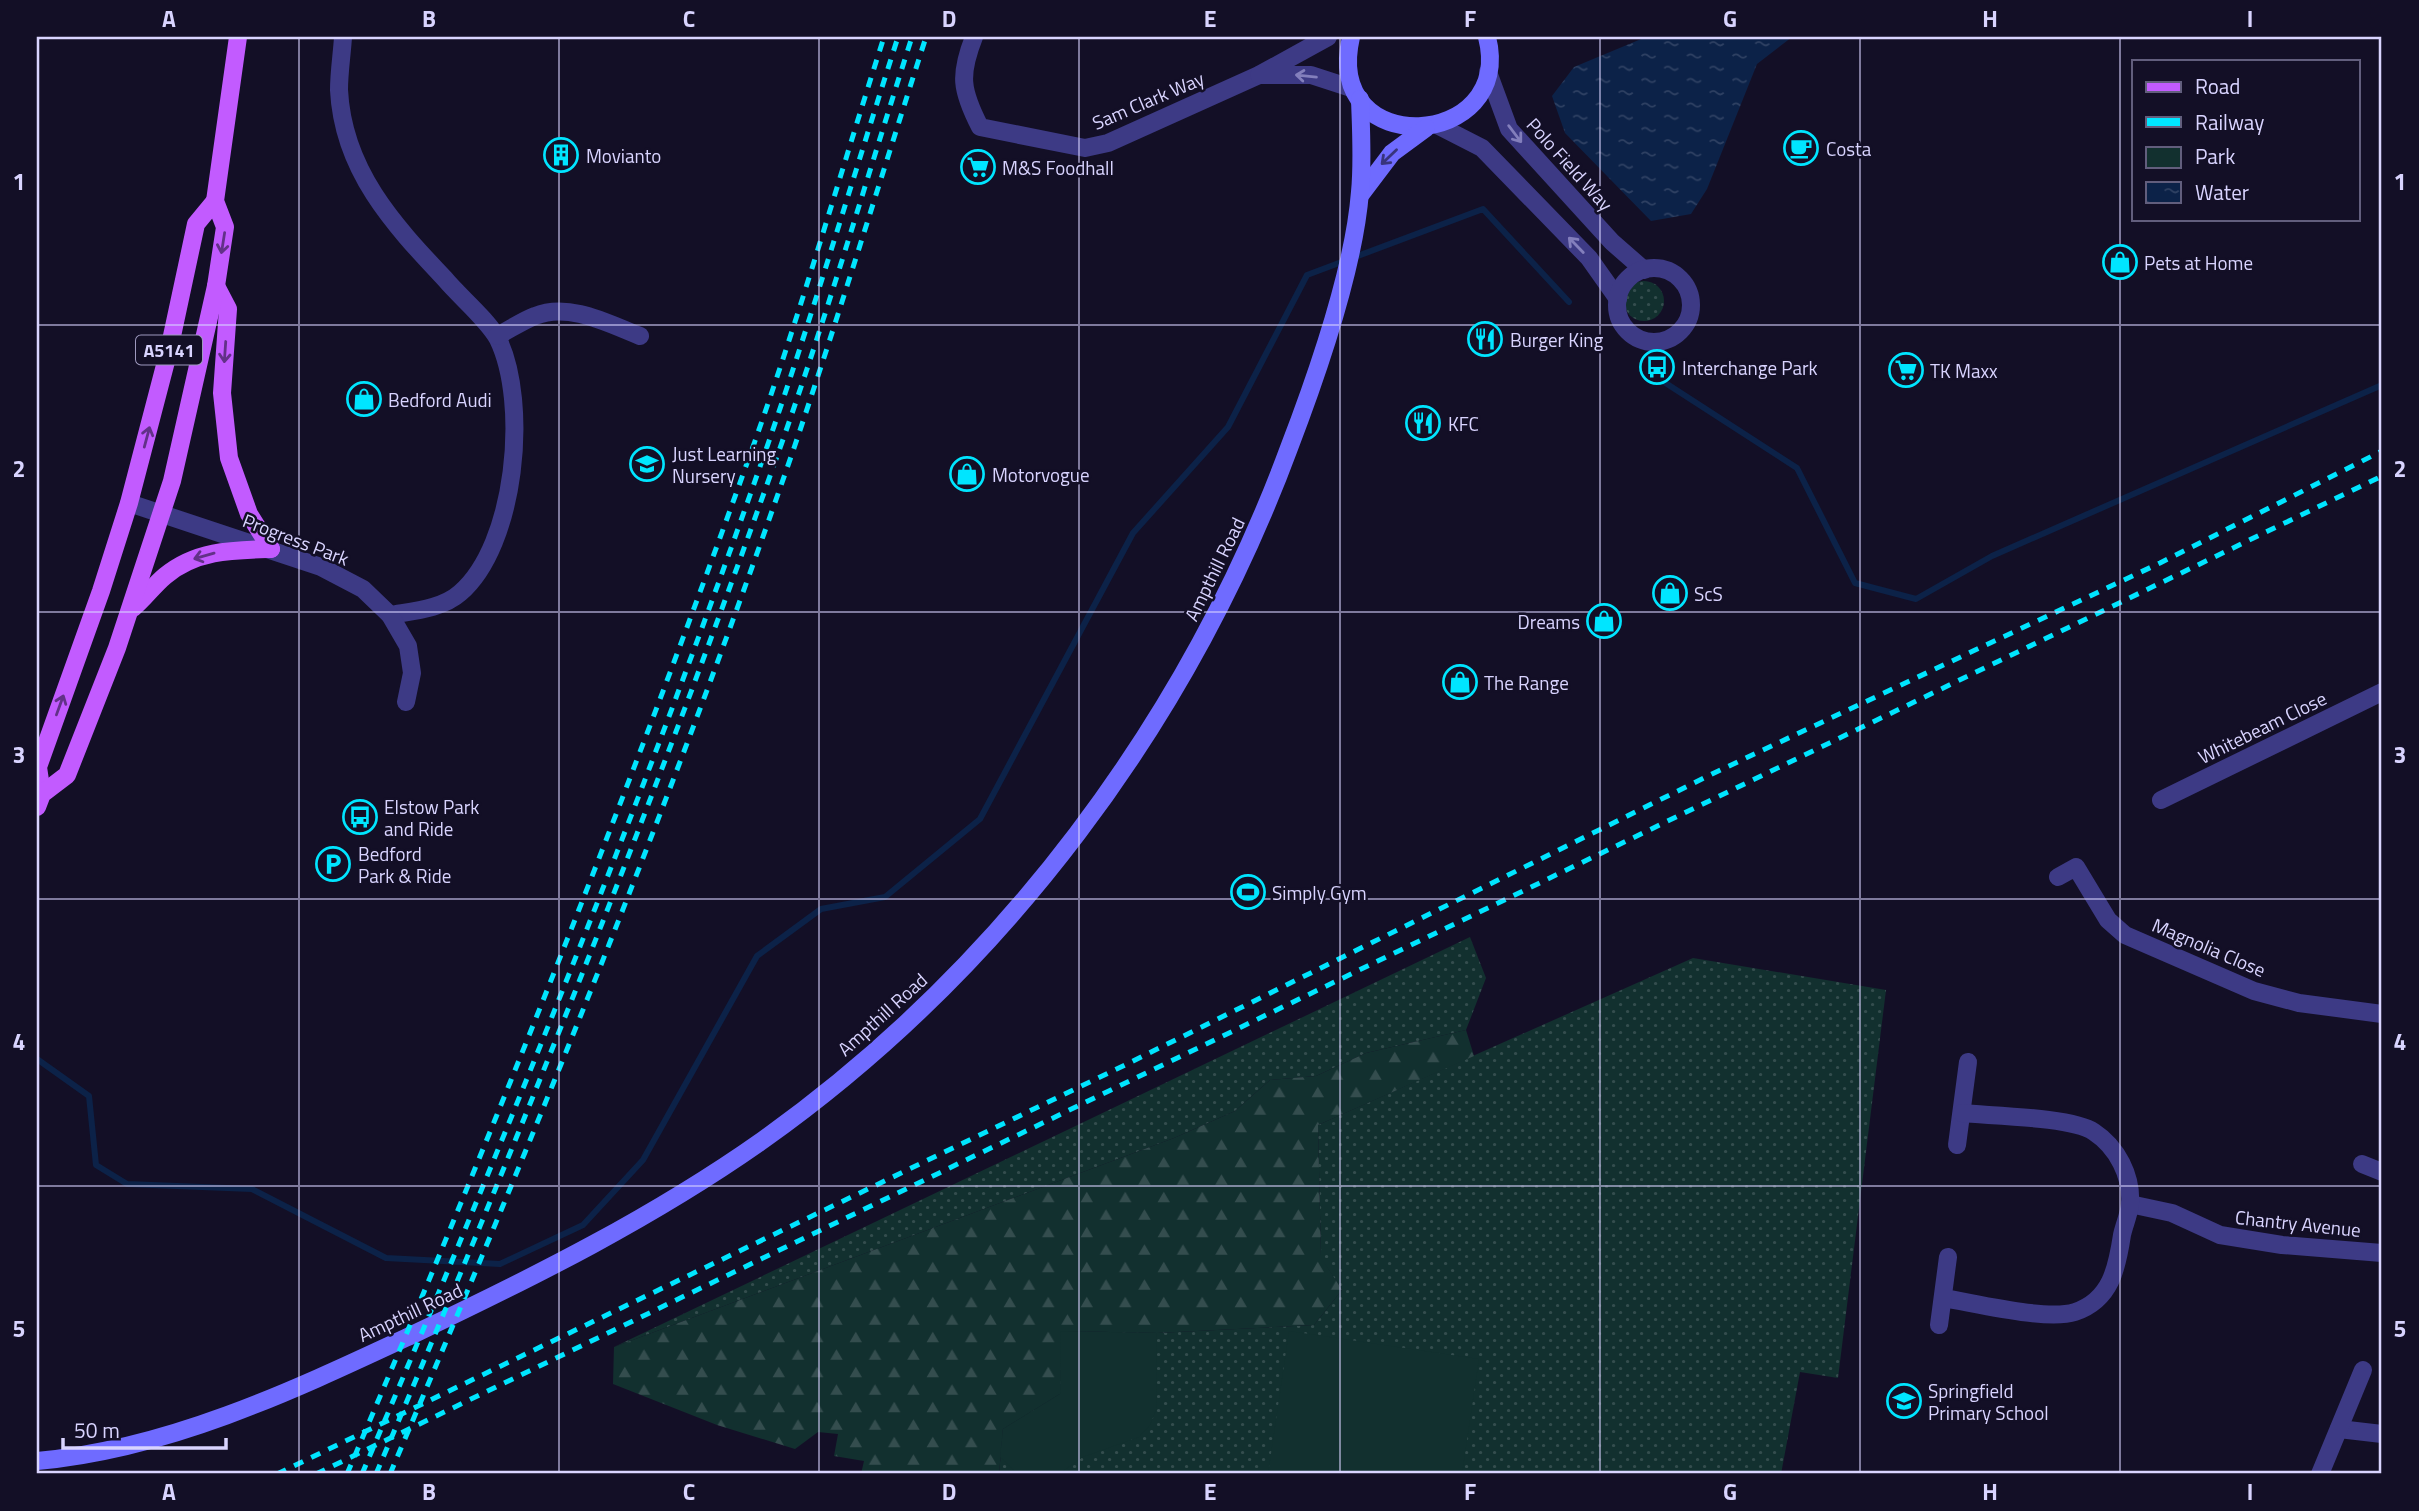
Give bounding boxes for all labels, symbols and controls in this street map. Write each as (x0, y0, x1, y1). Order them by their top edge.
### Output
text: A (162, 1, 176, 36)
text: B (422, 1, 436, 36)
text: C (683, 1, 695, 36)
text: D (942, 1, 956, 36)
text: E (1204, 1, 1216, 36)
text: F (1464, 1, 1476, 36)
text: G (1723, 1, 1737, 36)
text: H (1982, 1, 1998, 36)
text: I (2247, 1, 2253, 36)
legend (2132, 60, 2360, 220)
street label: Sam Clark Way (1087, 63, 1209, 137)
one-way arrow (1295, 70, 1318, 83)
text: Road (2195, 70, 2240, 102)
text: Railway (2195, 106, 2264, 138)
street label: Polo Field Way (1520, 111, 1620, 217)
one-way arrow (1507, 124, 1522, 142)
cafe icon: Costa (1782, 129, 1820, 167)
place label: Costa (1826, 134, 1872, 163)
building icon: Movianto (542, 136, 580, 174)
text: Park (2195, 140, 2235, 172)
place label: Movianto (586, 141, 661, 170)
supermarket icon: M&S Foodhall (959, 148, 997, 186)
one-way arrow (1381, 148, 1398, 165)
place label: M&S Foodhall (1002, 153, 1114, 182)
text: 1 (13, 164, 25, 199)
text: 1 (2394, 164, 2406, 199)
text: Water (2195, 176, 2249, 208)
one-way arrow (216, 231, 229, 254)
one-way arrow (1568, 237, 1585, 254)
shop icon: Pets at Home (2101, 243, 2139, 281)
place label: Pets at Home (2144, 248, 2253, 277)
restaurant icon: Burger King (1466, 320, 1504, 358)
place label: Burger King (1510, 325, 1604, 354)
road number: A5141 (136, 336, 202, 364)
one-way arrow (218, 340, 231, 362)
bus stop icon: Interchange Park (1638, 348, 1676, 386)
supermarket icon: TK Maxx (1887, 351, 1925, 389)
place label: Interchange Park (1682, 353, 1818, 382)
place label: TK Maxx (1930, 356, 1998, 385)
shop icon: Bedford Audi (345, 380, 383, 418)
place label: Bedford Audi (388, 385, 492, 414)
restaurant icon: KFC (1404, 404, 1442, 442)
place label: KFC (1448, 409, 1479, 438)
one-way arrow (141, 426, 154, 449)
place label: Just Learning Nursery (672, 439, 777, 490)
school or university icon: Just Learning Nursery (628, 445, 666, 483)
text: 2 (13, 451, 25, 486)
text: 2 (2394, 451, 2406, 486)
shop icon: Motorvogue (948, 455, 986, 493)
place label: Motorvogue (992, 460, 1090, 489)
street label: Progress Park (239, 505, 353, 573)
street label: Ampthill Road (1176, 512, 1252, 626)
one-way arrow (193, 550, 215, 563)
shop icon: ScS (1651, 574, 1689, 612)
place label: ScS (1694, 579, 1723, 608)
shop icon: Dreams (1585, 602, 1623, 640)
place label: Dreams (1518, 607, 1580, 636)
shop icon: The Range (1441, 663, 1479, 701)
place label: The Range (1484, 668, 1569, 697)
street label: Whitebeam Close (2193, 683, 2331, 771)
one-way arrow (55, 695, 67, 717)
text: 3 (13, 737, 25, 772)
text: 3 (2394, 737, 2406, 772)
place label: Elstow Park and Ride (384, 792, 479, 843)
bus stop icon: Elstow Park and Ride (341, 798, 379, 836)
place label: Bedford Park & Ride (358, 839, 451, 890)
parking icon: Bedford Park & Ride (314, 845, 352, 883)
sports icon: Simply Gym (1229, 873, 1267, 911)
place label: Simply Gym (1272, 878, 1367, 907)
street label: Magnolia Close (2148, 910, 2270, 984)
street label: Ampthill Road (831, 966, 933, 1062)
text: 4 (13, 1024, 25, 1059)
text: 4 (2394, 1024, 2406, 1059)
street label: Chantry Avenue (2234, 1202, 2362, 1244)
street label: Ampthill Road (353, 1275, 467, 1349)
text: 5 (13, 1311, 25, 1346)
text: 5 (2394, 1311, 2406, 1346)
place label: Springfield Primary School (1928, 1376, 2049, 1427)
school or university icon: Springfield Primary School (1885, 1382, 1923, 1420)
scale bar (63, 1406, 226, 1450)
text: 50 m (74, 1414, 120, 1446)
text: A (162, 1474, 176, 1509)
text: B (422, 1474, 436, 1509)
text: C (683, 1474, 695, 1509)
text: D (942, 1474, 956, 1509)
text: E (1204, 1474, 1216, 1509)
text: F (1464, 1474, 1476, 1509)
text: G (1723, 1474, 1737, 1509)
text: H (1982, 1474, 1998, 1509)
text: I (2247, 1474, 2253, 1509)

